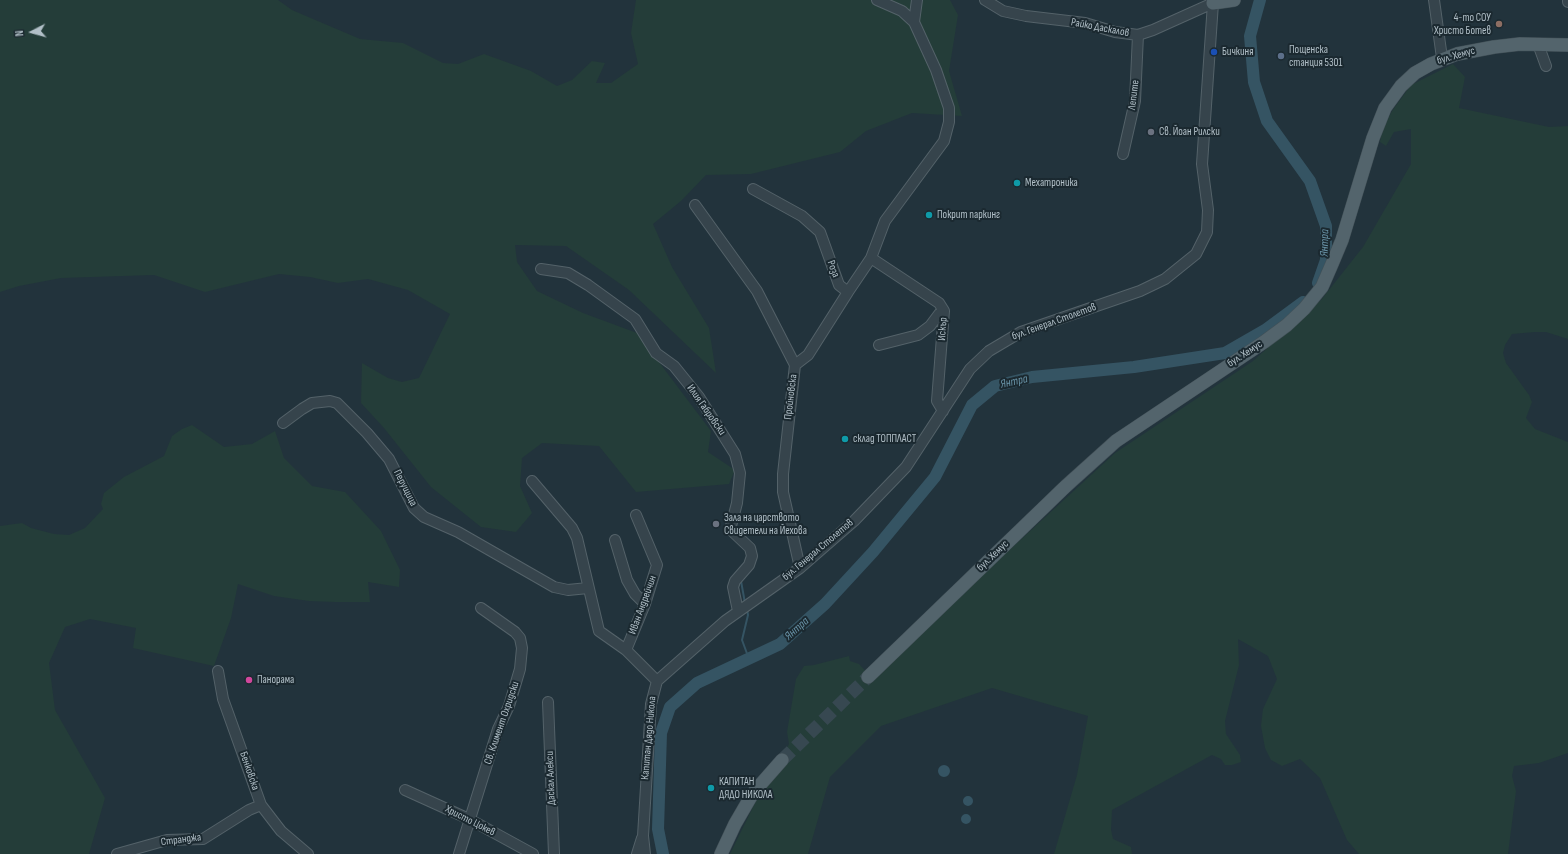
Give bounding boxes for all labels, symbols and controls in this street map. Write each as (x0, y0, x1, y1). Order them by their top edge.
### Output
place label: 4-то СОУ Христо Ботев (1434, 11, 1491, 37)
north arrow (12, 12, 52, 52)
street label: Райко Даскалов (1070, 16, 1130, 40)
marker: 4-то СОУ Христо Ботев (1494, 19, 1504, 29)
text: N (13, 30, 26, 37)
place label: Пощенска станция 5301 (1289, 43, 1342, 69)
street label: бул. Хемус (1435, 44, 1477, 68)
place label: Бичкиня (1222, 45, 1254, 59)
marker: Бичкиня (1209, 47, 1219, 57)
marker: Пощенска станция 5301 (1276, 51, 1286, 61)
street label: Лепите (1126, 79, 1142, 111)
place label: Св. Йоан Рилски (1159, 125, 1220, 139)
marker: Св. Йоан Рилски (1146, 127, 1156, 137)
place label: Мехатроника (1025, 176, 1078, 190)
marker: Мехатроника (1012, 178, 1022, 188)
place label: Покрит паркинг (937, 208, 1000, 222)
marker: Покрит паркинг (924, 210, 934, 220)
water label: Янтра (1318, 229, 1332, 257)
street label: Роза (824, 259, 842, 279)
street label: бул. Генерал Столетов (1010, 301, 1098, 343)
street label: Искър (936, 317, 950, 341)
street label: бул. Хемус (1225, 338, 1265, 370)
water label: Янтра (999, 372, 1029, 392)
street label: Пройновска (782, 373, 800, 421)
street label: Илия Габровски (684, 382, 728, 438)
place label: склад ТОППЛАСТ (853, 432, 916, 446)
marker: склад ТОППЛАСТ (840, 434, 850, 444)
street label: Перущица (390, 468, 420, 508)
place label: Зала на царството Свидетели на Йехова (724, 511, 807, 537)
street label: бул. Генерал Столетов (780, 516, 856, 584)
marker: Зала на царството Свидетели на Йехова (711, 519, 721, 529)
street label: бул. Хемус (974, 538, 1012, 574)
street label: Иван Андрейчин (626, 574, 660, 636)
water label: Янтра (782, 614, 812, 644)
place label: Панорама (257, 673, 294, 687)
marker: Панорама (244, 675, 254, 685)
street label: Св. Климент Охридски (482, 680, 522, 766)
street label: Капитан Дядо Никола (639, 696, 659, 780)
street label: Бенковска (236, 750, 262, 792)
street label: Даскал Алекси (543, 751, 559, 805)
place label: КАПИТАН ДЯДО НИКОЛА (719, 775, 773, 801)
marker: КАПИТАН ДЯДО НИКОЛА (706, 783, 716, 793)
street label: Христо Цокев (443, 803, 497, 839)
street label: Странджа (160, 831, 202, 849)

